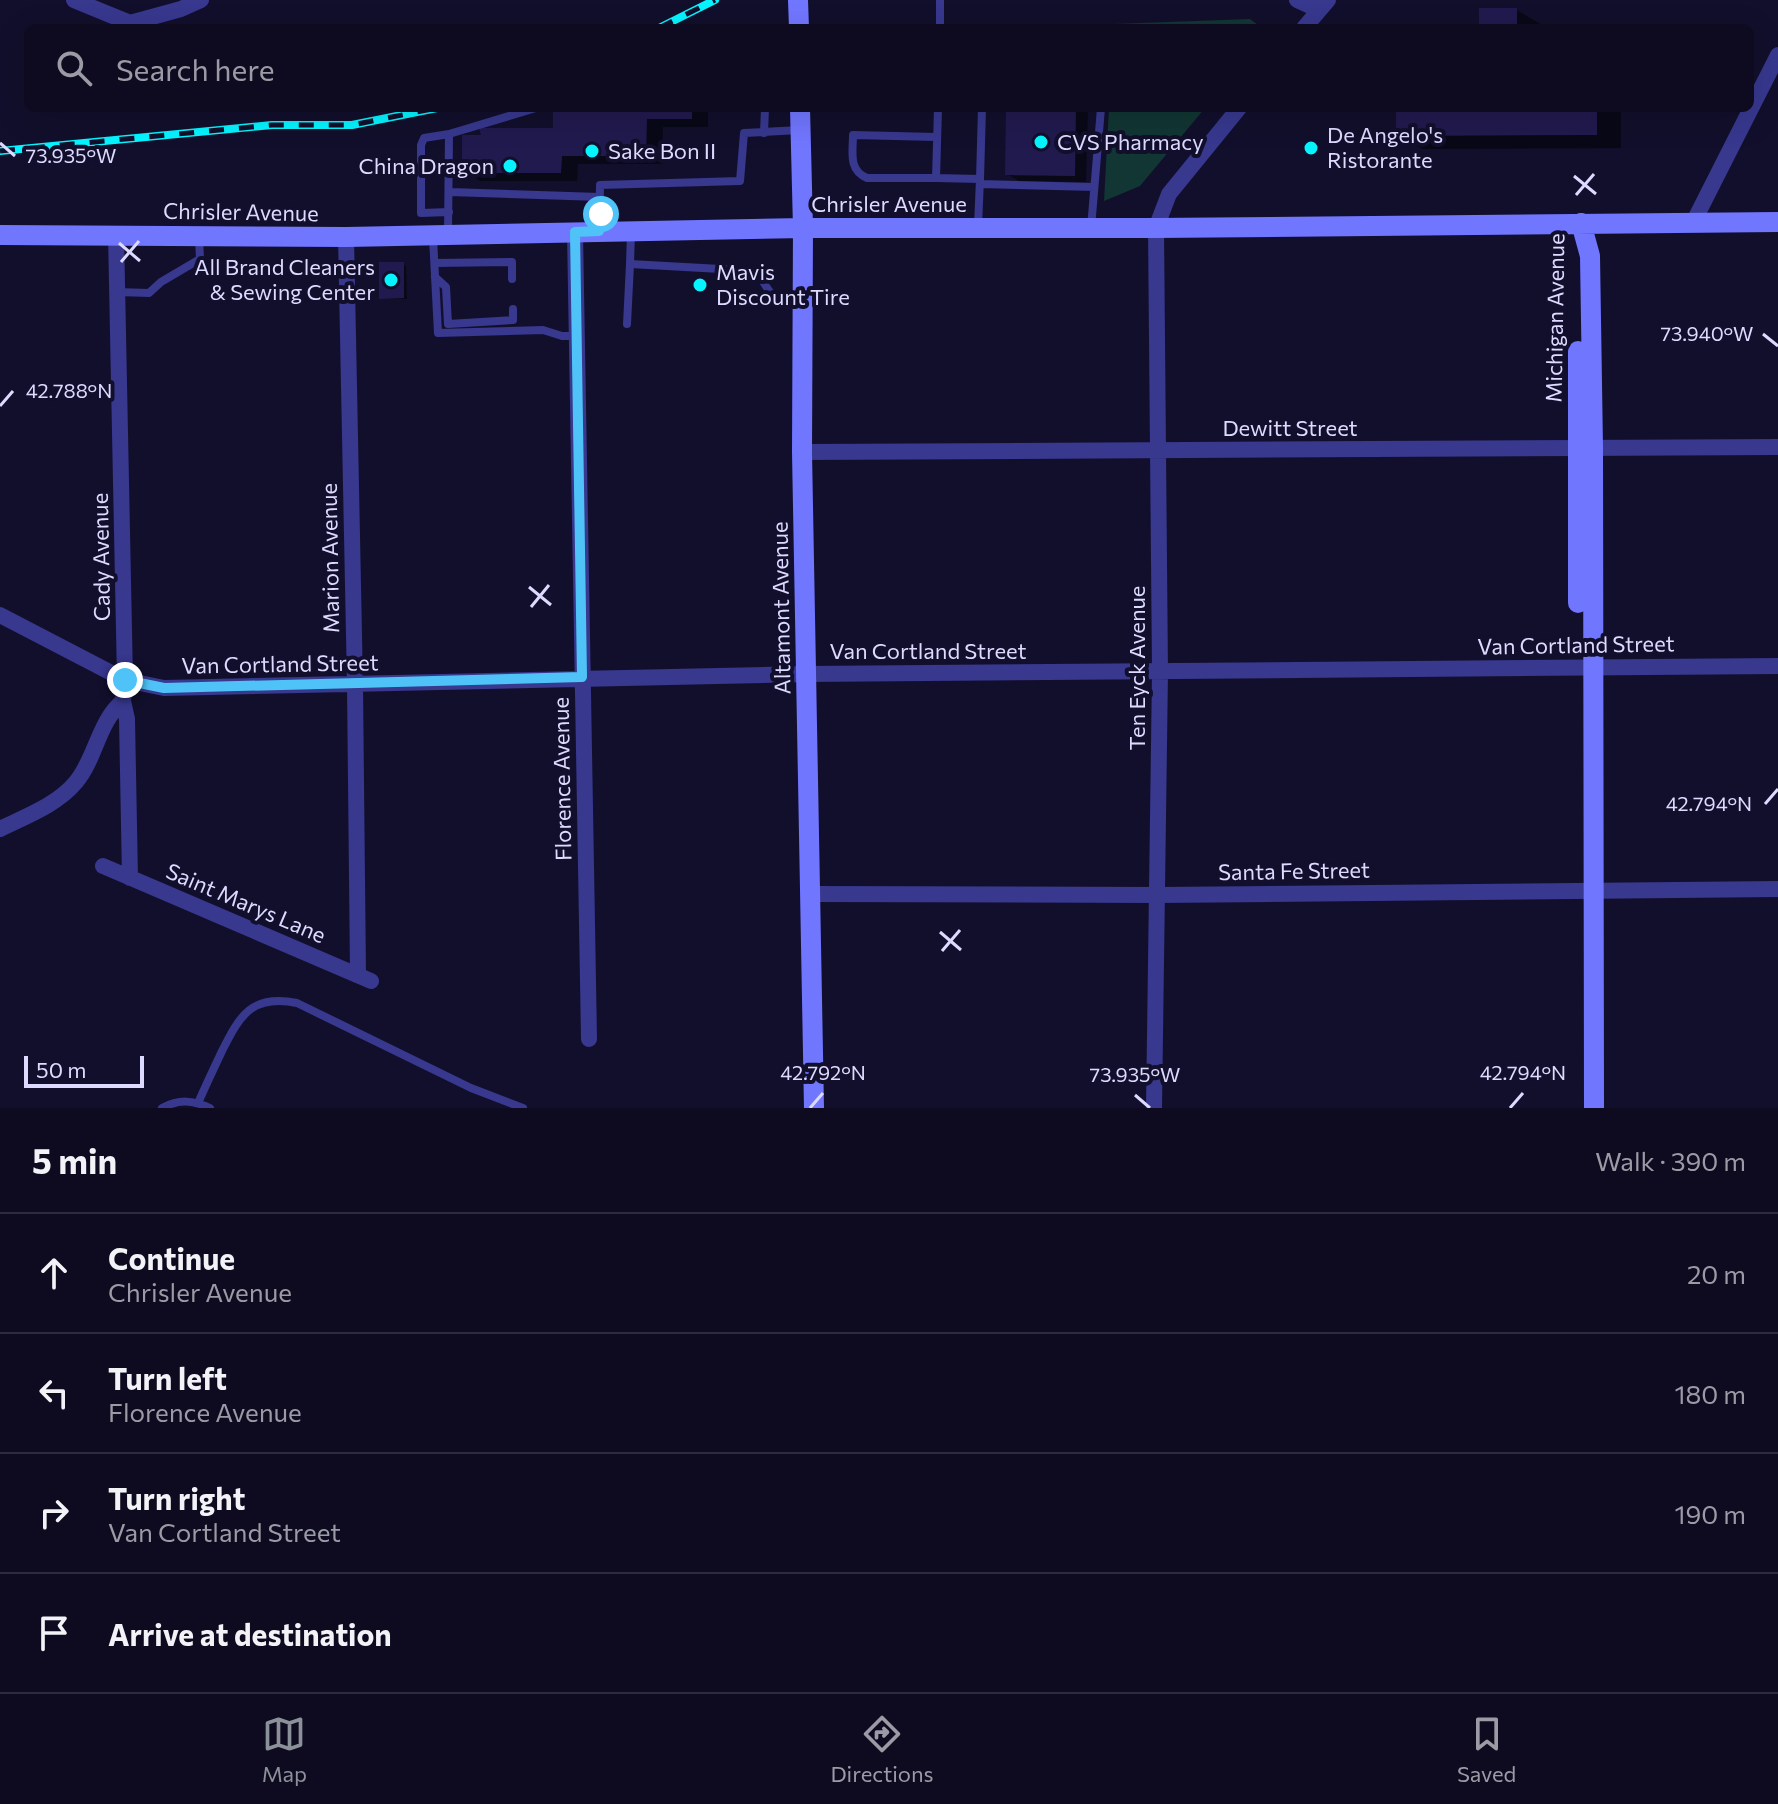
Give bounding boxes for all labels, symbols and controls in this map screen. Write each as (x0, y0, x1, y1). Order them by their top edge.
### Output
search box (24, 24, 1754, 112)
icon: search (52, 46, 96, 90)
text: Search here (116, 50, 275, 87)
place label: De Angelo's Ristorante (1327, 121, 1443, 173)
place label: CVS Pharmacy (1057, 128, 1204, 155)
marker: CVS Pharmacy (1032, 133, 1050, 151)
place label: Sake Bon II (608, 137, 716, 164)
marker: De Angelo's Ristorante (1302, 139, 1320, 157)
marker: Sake Bon II (583, 142, 601, 160)
text: 73.935°W (26, 143, 116, 167)
place label: China Dragon (359, 152, 494, 179)
marker: China Dragon (501, 157, 519, 175)
street label: Chrisler Avenue (811, 190, 967, 217)
route start (583, 196, 619, 232)
street label: Chrisler Avenue (163, 197, 319, 226)
street label: Michigan Avenue (1540, 233, 1569, 403)
place label: All Brand Cleaners & Sewing Center (194, 253, 375, 305)
place label: Mavis Discount Tire (716, 258, 850, 310)
marker: All Brand Cleaners & Sewing Center (382, 271, 400, 289)
marker: Mavis Discount Tire (691, 276, 709, 294)
text: 73.940°W (1661, 321, 1753, 345)
text: 42.788°N (26, 378, 112, 402)
street label: Dewitt Street (1222, 414, 1358, 441)
street label: Marion Avenue (315, 483, 344, 633)
street label: Cady Avenue (86, 493, 115, 621)
street label: Altamont Avenue (765, 521, 796, 695)
street label: Ten Eyck Avenue (1123, 586, 1150, 750)
street label: Van Cortland Street (1477, 629, 1675, 660)
street label: Van Cortland Street (829, 637, 1027, 664)
street label: Van Cortland Street (181, 648, 379, 679)
route end (107, 662, 143, 698)
street label: Florence Avenue (547, 697, 576, 861)
text: 42.794°N (1666, 791, 1752, 815)
street label: Santa Fe Street (1218, 856, 1370, 885)
street label: Saint Marys Lane (162, 857, 330, 948)
scale bar (24, 1052, 144, 1088)
text: 50 m (36, 1056, 86, 1083)
text: 42.792°N (780, 1060, 866, 1084)
text: 42.794°N (1480, 1060, 1566, 1084)
text: 73.935°W (1090, 1062, 1180, 1086)
text: 5 min (32, 1139, 117, 1181)
text: Walk · 390 m (1595, 1145, 1746, 1176)
text: Continue (108, 1239, 235, 1276)
icon: ahead (32, 1251, 76, 1295)
text: 20 m (1687, 1258, 1746, 1289)
text: Chrisler Avenue (108, 1276, 292, 1307)
text: Turn left (108, 1359, 227, 1396)
icon: left (32, 1371, 76, 1415)
text: 180 m (1674, 1378, 1746, 1409)
text: Florence Avenue (108, 1396, 302, 1427)
text: Turn right (108, 1479, 245, 1516)
icon: right (32, 1491, 76, 1535)
text: 190 m (1674, 1498, 1746, 1529)
text: Van Cortland Street (108, 1516, 341, 1547)
icon: arrive (32, 1611, 76, 1655)
text: Arrive at destination (108, 1615, 392, 1652)
tab: Map (262, 1712, 307, 1787)
tab: Directions (830, 1712, 934, 1787)
tab: Saved (1457, 1712, 1516, 1787)

